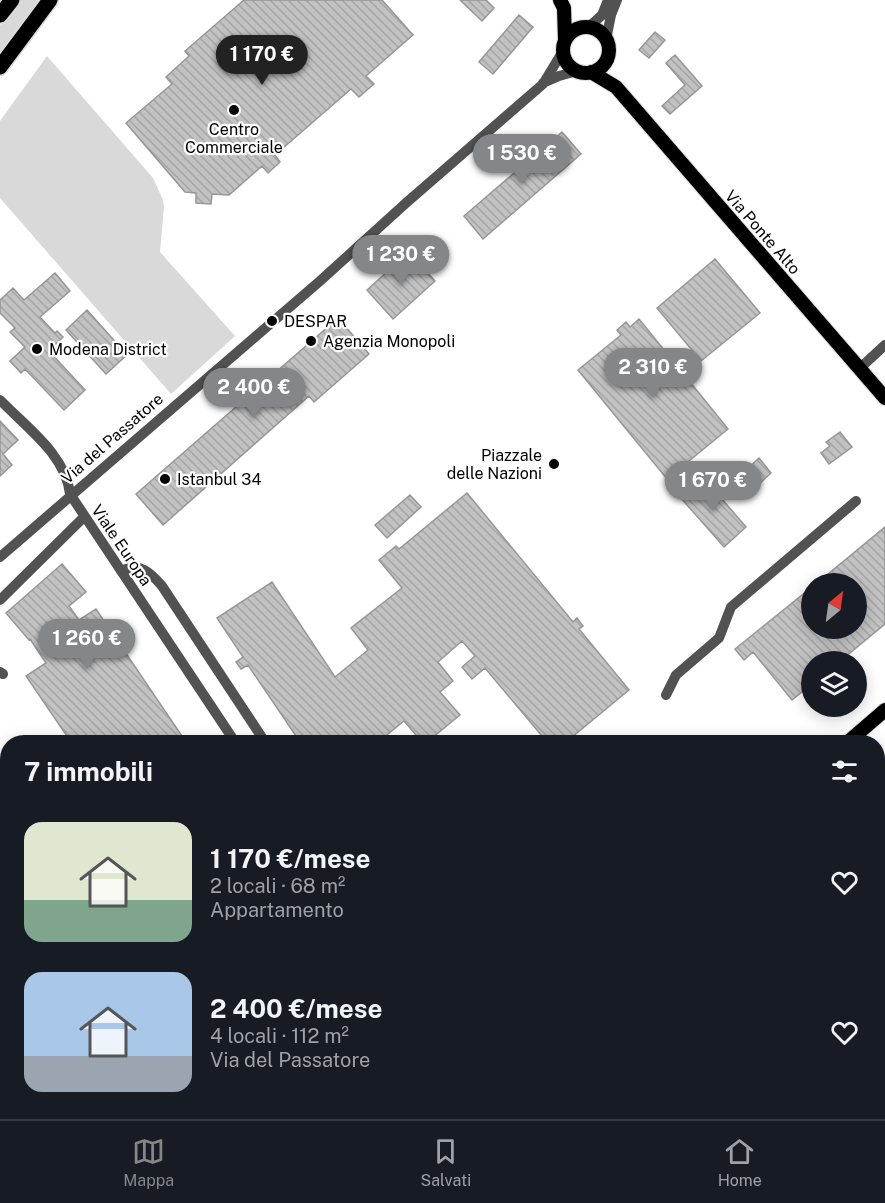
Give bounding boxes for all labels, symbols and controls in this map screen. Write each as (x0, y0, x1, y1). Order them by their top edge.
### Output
pin: 1 170 € (207, 35, 317, 86)
text: 1 170 € (230, 42, 294, 66)
marker: Centro Commerciale (227, 103, 241, 117)
place label: Centro Commerciale (185, 120, 283, 157)
pin: 1 530 € (467, 134, 577, 185)
text: 1 530 € (487, 141, 557, 165)
street label: Via Ponte Alto (721, 186, 804, 278)
pin: 1 230 € (346, 235, 456, 286)
text: 1 230 € (366, 242, 436, 266)
place label: DESPAR (284, 312, 347, 331)
marker: DESPAR (265, 314, 279, 328)
place label: Agenzia Monopoli (323, 332, 455, 351)
marker: Agenzia Monopoli (304, 334, 318, 348)
place label: Modena District (49, 340, 167, 359)
marker: Modena District (30, 342, 44, 356)
pin: 2 310 € (598, 348, 708, 399)
text: 2 310 € (618, 355, 688, 379)
pin: 2 400 € (199, 368, 309, 419)
text: 2 400 € (217, 375, 291, 399)
street label: Via del Passatore (58, 389, 167, 488)
place label: Piazzale delle Nazioni (447, 446, 542, 483)
marker: Piazzale delle Nazioni (547, 457, 561, 471)
pin: 1 670 € (658, 461, 768, 512)
text: 1 670 € (679, 468, 747, 492)
place label: Istanbul 34 (177, 470, 261, 489)
marker: Istanbul 34 (158, 472, 172, 486)
street label: Viale Europa (88, 501, 156, 589)
north arrow (801, 573, 867, 639)
map controls (801, 573, 867, 717)
pin: 1 260 € (32, 619, 142, 670)
text: 1 260 € (52, 626, 122, 650)
button: layers (801, 651, 867, 717)
icon: filters (828, 755, 861, 788)
text: 7 immobili (24, 756, 153, 787)
text: 1 170 €/mese (210, 843, 371, 874)
icon: home (72, 846, 144, 918)
icon: heart (828, 866, 861, 899)
text: 2 locali · 68 m² (210, 874, 345, 898)
text: Appartamento (210, 898, 344, 922)
text: 2 400 €/mese (210, 993, 383, 1024)
icon: home (72, 996, 144, 1068)
icon: heart (828, 1016, 861, 1049)
text: 4 locali · 112 m² (210, 1024, 349, 1048)
text: Via del Passatore (210, 1048, 370, 1072)
tab: Mappa (123, 1135, 174, 1190)
tab: Salvati (421, 1135, 471, 1190)
tab: Home (718, 1135, 762, 1190)

